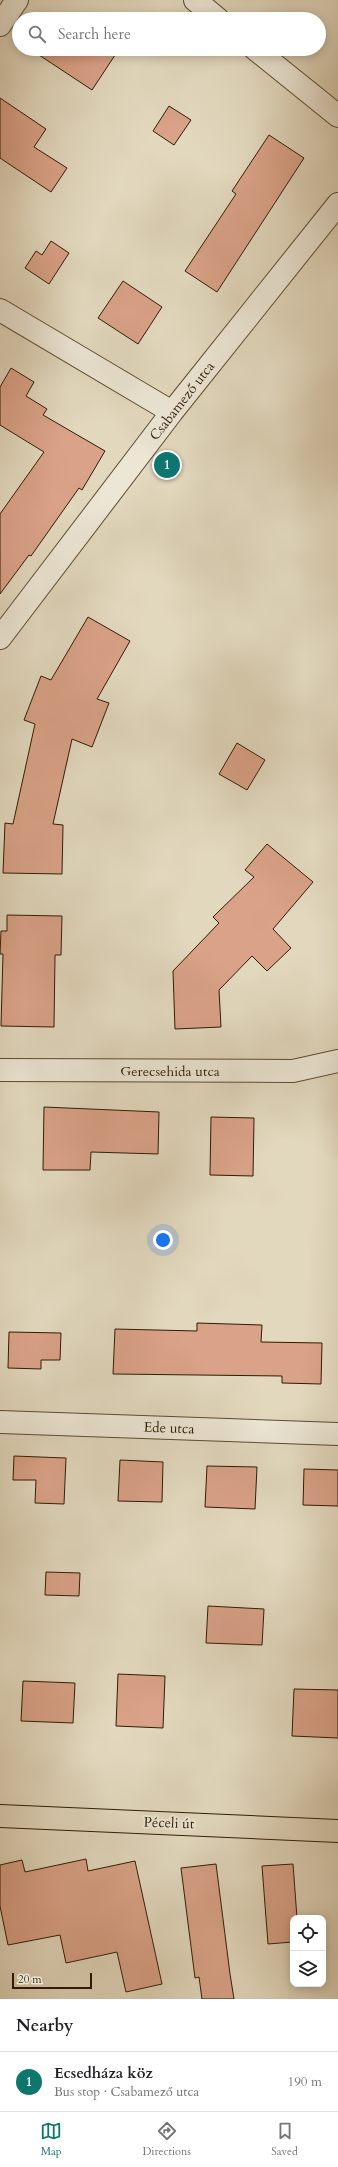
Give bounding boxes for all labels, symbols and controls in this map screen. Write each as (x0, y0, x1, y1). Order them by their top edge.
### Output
search box (12, 12, 326, 56)
icon: search (26, 23, 48, 45)
text: Search here (58, 24, 131, 44)
street label: Csabamező utca (145, 358, 219, 444)
pin: 1 (154, 450, 180, 480)
street label: Gerecsehida utca (120, 1062, 220, 1081)
your location (153, 1230, 173, 1250)
street label: Ede utca (143, 1418, 195, 1438)
street label: Péceli út (143, 1813, 195, 1833)
map controls (290, 1915, 326, 1987)
button: locate (290, 1915, 326, 1951)
button: layers (290, 1951, 326, 1987)
scale bar (12, 1971, 92, 1990)
text: 20 m (18, 1972, 42, 1987)
text: Nearby (16, 2014, 73, 2037)
text: Ecsedháza köz (54, 2063, 153, 2083)
text: 1 (26, 2073, 32, 2091)
text: 190 m (288, 2073, 322, 2091)
text: Bus stop · Csabamező utca (54, 2083, 199, 2101)
tab: Map (40, 2120, 62, 2159)
tab: Directions (142, 2120, 191, 2159)
tab: Saved (271, 2120, 298, 2159)

